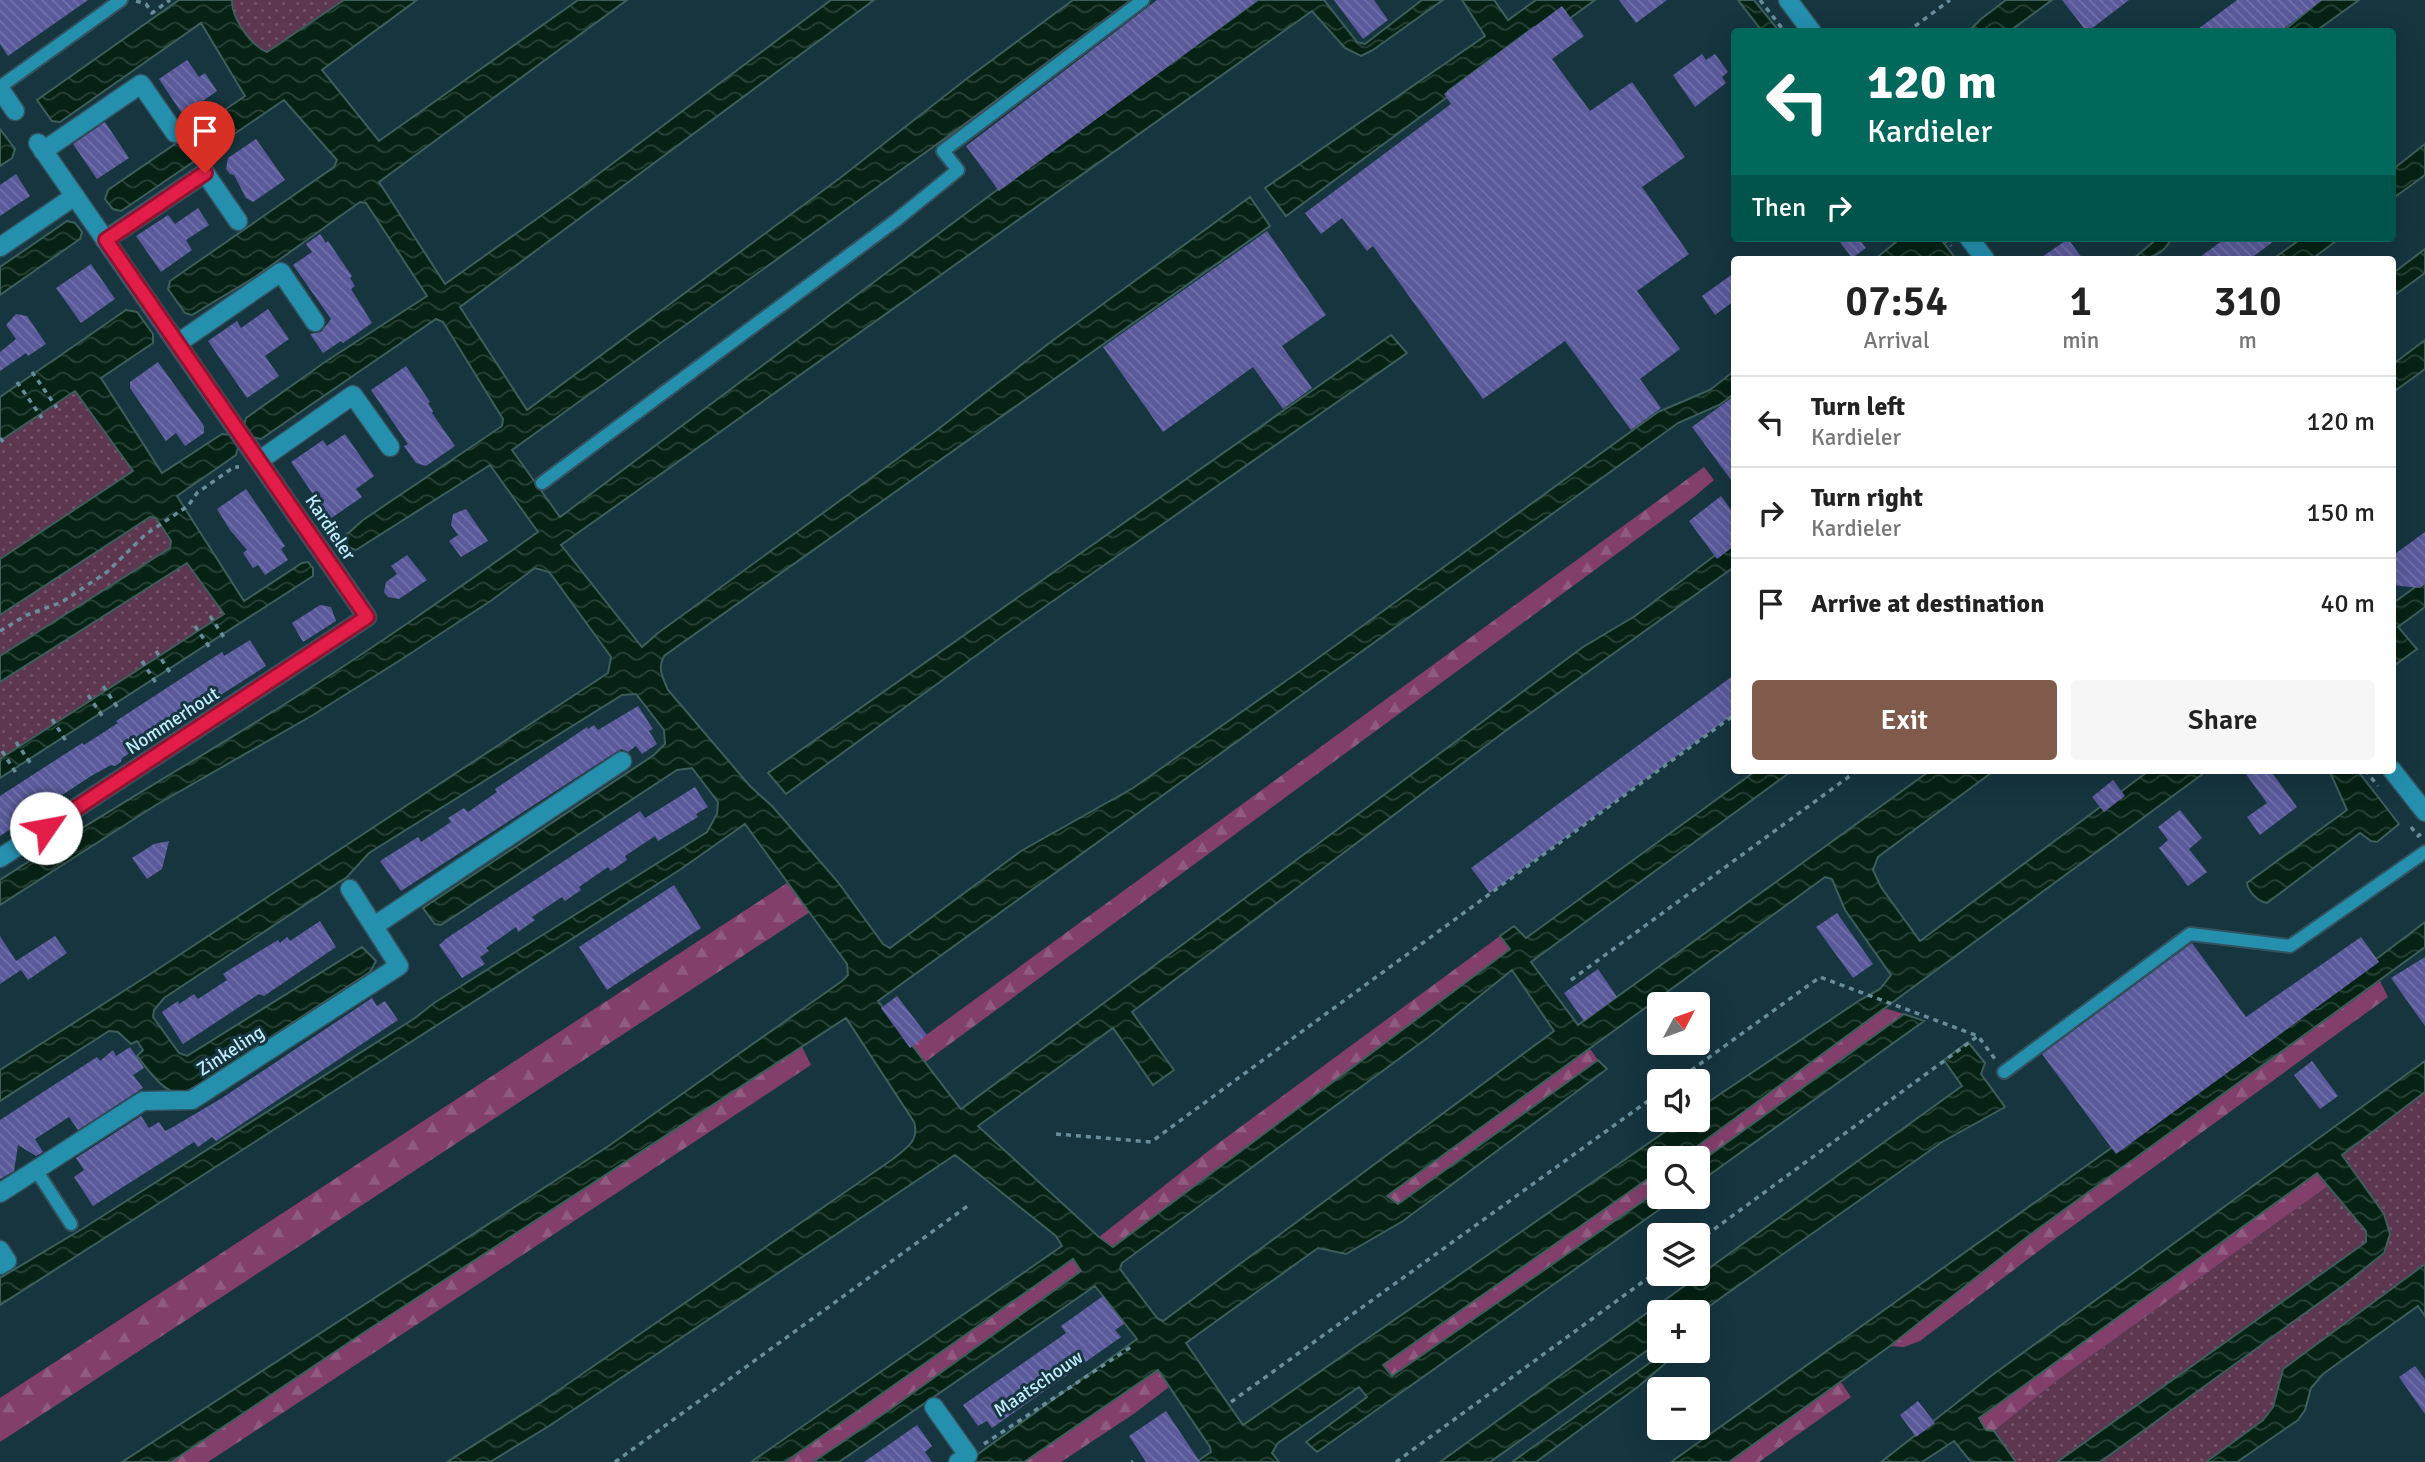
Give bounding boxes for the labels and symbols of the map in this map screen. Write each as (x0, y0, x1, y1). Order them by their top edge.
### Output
pin (175, 101, 235, 173)
street label: Kardieler (299, 490, 361, 565)
street label: Nommerhout (121, 681, 224, 760)
position arrow (9, 791, 83, 865)
north arrow (1647, 992, 1710, 1055)
street label: Zinkeling (192, 1020, 269, 1082)
street label: Maatschouw (989, 1345, 1088, 1422)

